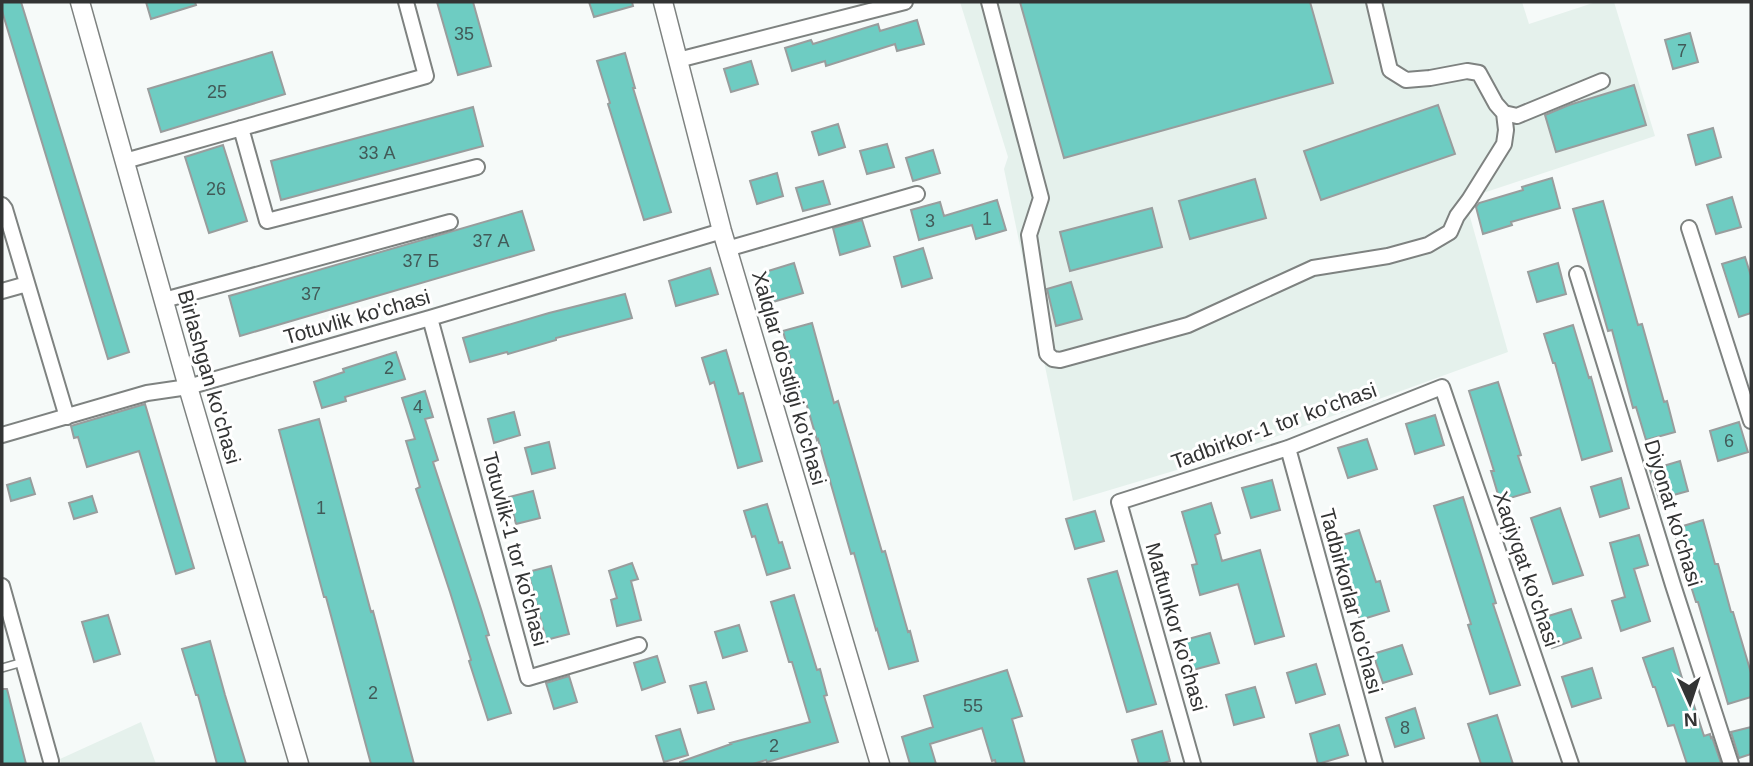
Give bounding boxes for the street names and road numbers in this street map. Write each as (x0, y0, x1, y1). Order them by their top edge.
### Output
street label: Xalqlar do'stligi ko'chasi (748, 268, 831, 488)
street label: Totuvlik ko'chasi (281, 285, 433, 348)
street label: Birlashgan ko'chasi (174, 287, 245, 467)
street label: Tadbirkor-1 tor ko'chasi (1168, 378, 1379, 473)
street label: Diyonat ko'chasi (1640, 437, 1707, 589)
street label: Totuvlik-1 tor ko'chasi (478, 449, 552, 648)
street label: Xaqiyqat ko'chasi (1489, 488, 1564, 650)
street label: Tadbirkorlar ko'chasi (1316, 506, 1387, 696)
street label: Maftunkor ko'chasi (1141, 540, 1212, 714)

